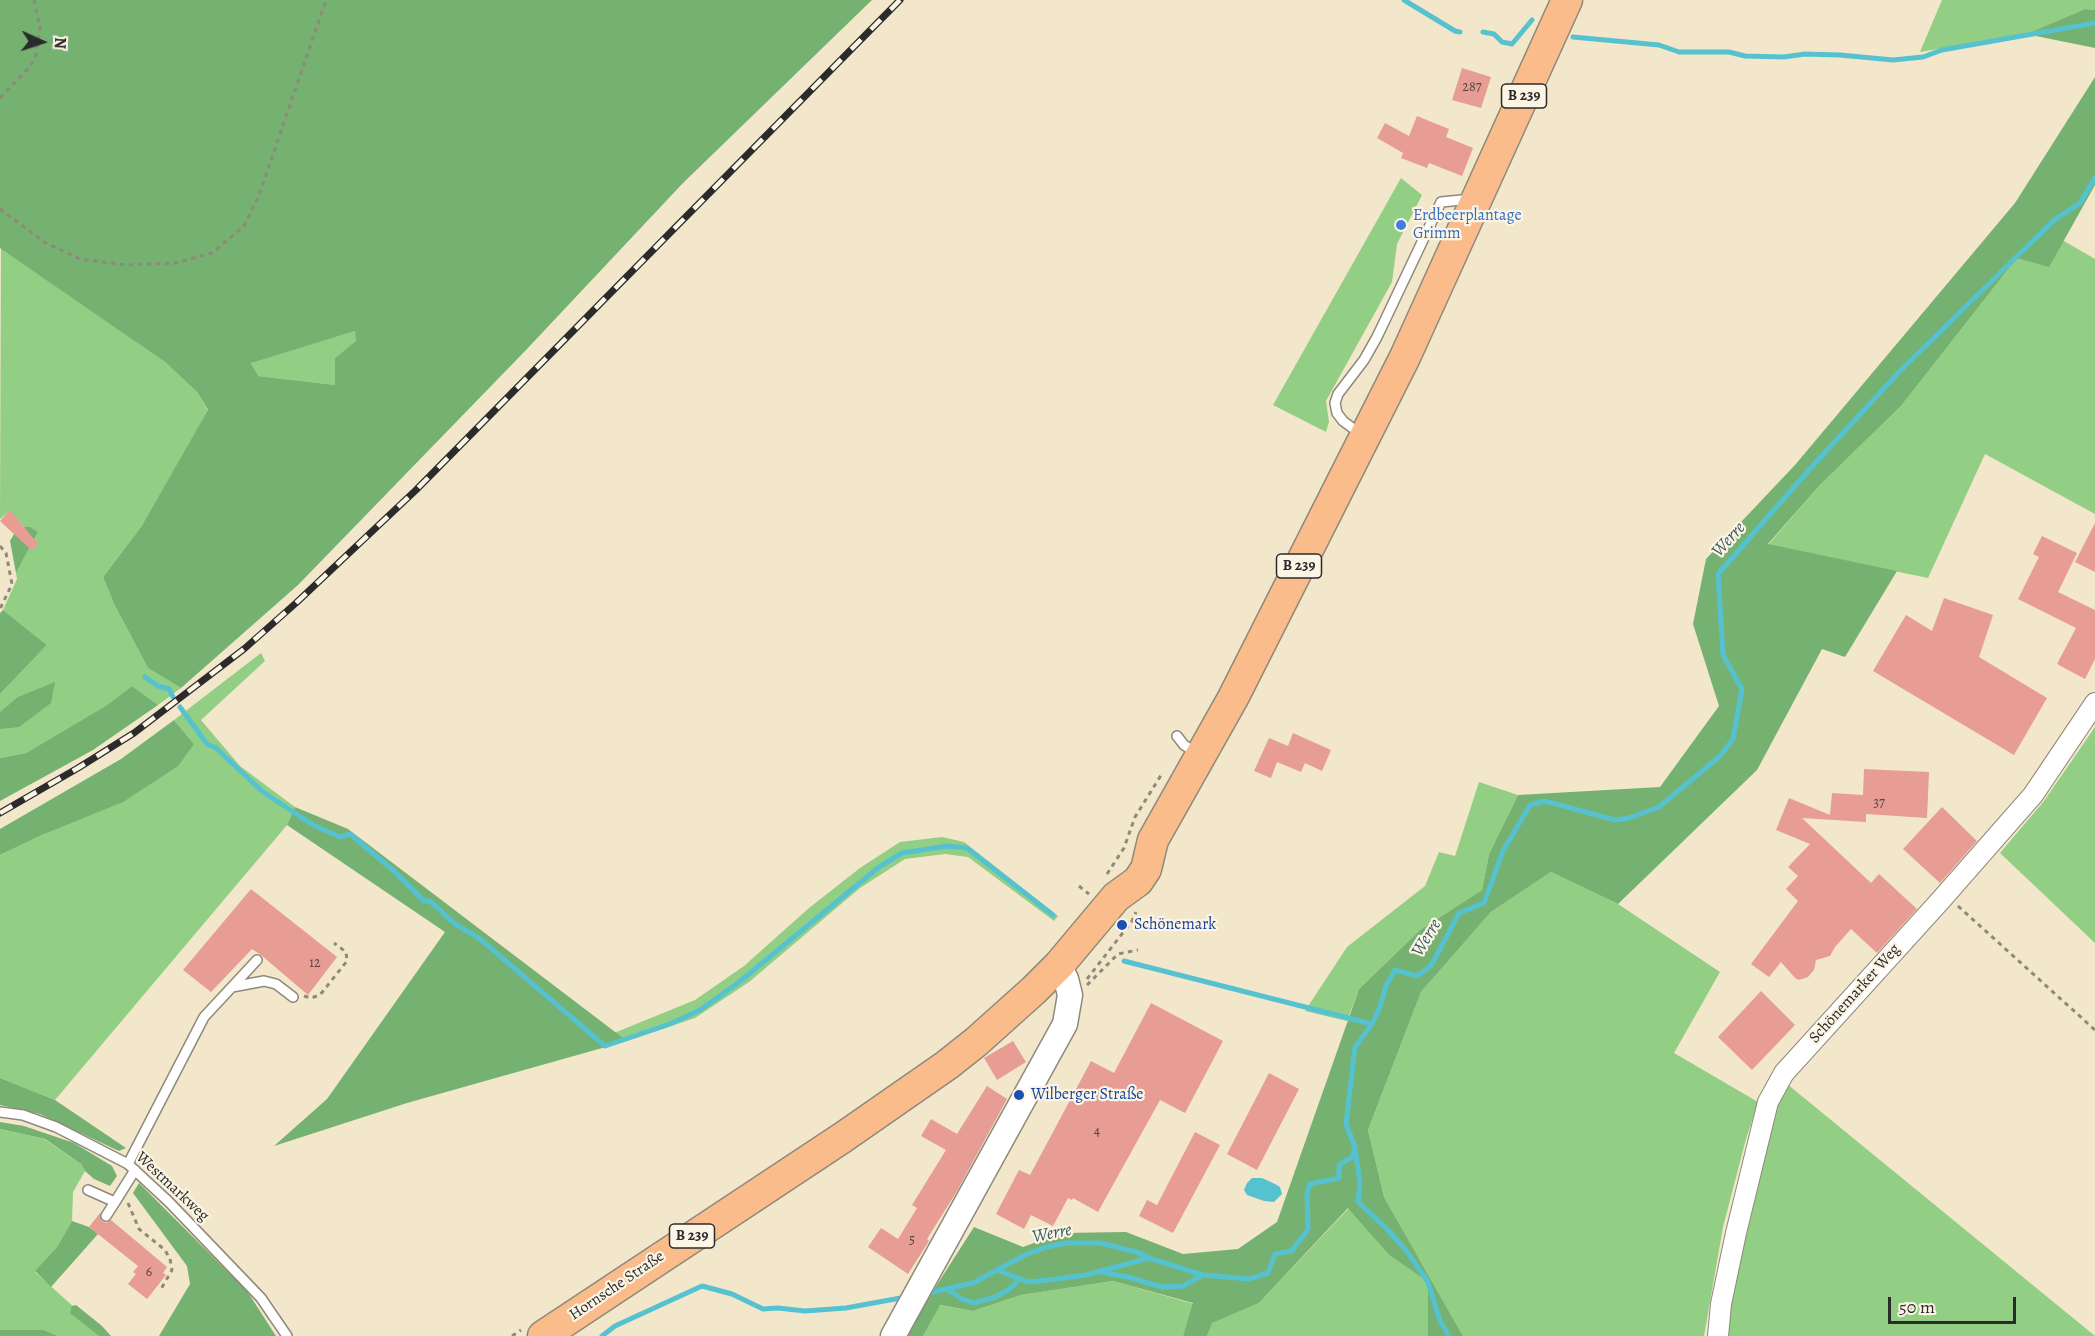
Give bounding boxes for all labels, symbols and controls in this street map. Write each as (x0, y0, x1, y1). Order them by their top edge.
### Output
north arrow (12, 12, 72, 72)
text: N (49, 37, 71, 49)
house number: 287 (1462, 80, 1482, 96)
road number: B 239 (1502, 84, 1546, 108)
place label: Erdbeerplantage Grimm (1413, 206, 1522, 244)
marker: Erdbeerplantage Grimm (1394, 218, 1408, 232)
water label: Werre (1708, 518, 1750, 562)
road number: B 239 (1276, 554, 1322, 578)
house number: 37 (1873, 796, 1885, 812)
place label: Schönemark (1134, 915, 1216, 935)
water label: Werre (1407, 915, 1447, 961)
marker: Schönemark (1115, 918, 1129, 932)
street label: Schönemarker Weg (1805, 940, 1905, 1048)
house number: 12 (309, 956, 321, 972)
place label: Wilberger Straße (1031, 1085, 1143, 1105)
marker: Wilberger Straße (1012, 1088, 1026, 1102)
house number: 4 (1094, 1124, 1100, 1140)
street label: Westmarkweg (131, 1148, 213, 1226)
water label: Werre (1030, 1220, 1074, 1248)
road number: B 239 (670, 1224, 714, 1248)
house number: 5 (909, 1233, 915, 1249)
street label: Hornsche Straße (566, 1247, 668, 1325)
house number: 6 (146, 1265, 152, 1281)
scale bar (1891, 1285, 2018, 1323)
text: 50 m (1899, 1295, 1935, 1319)

